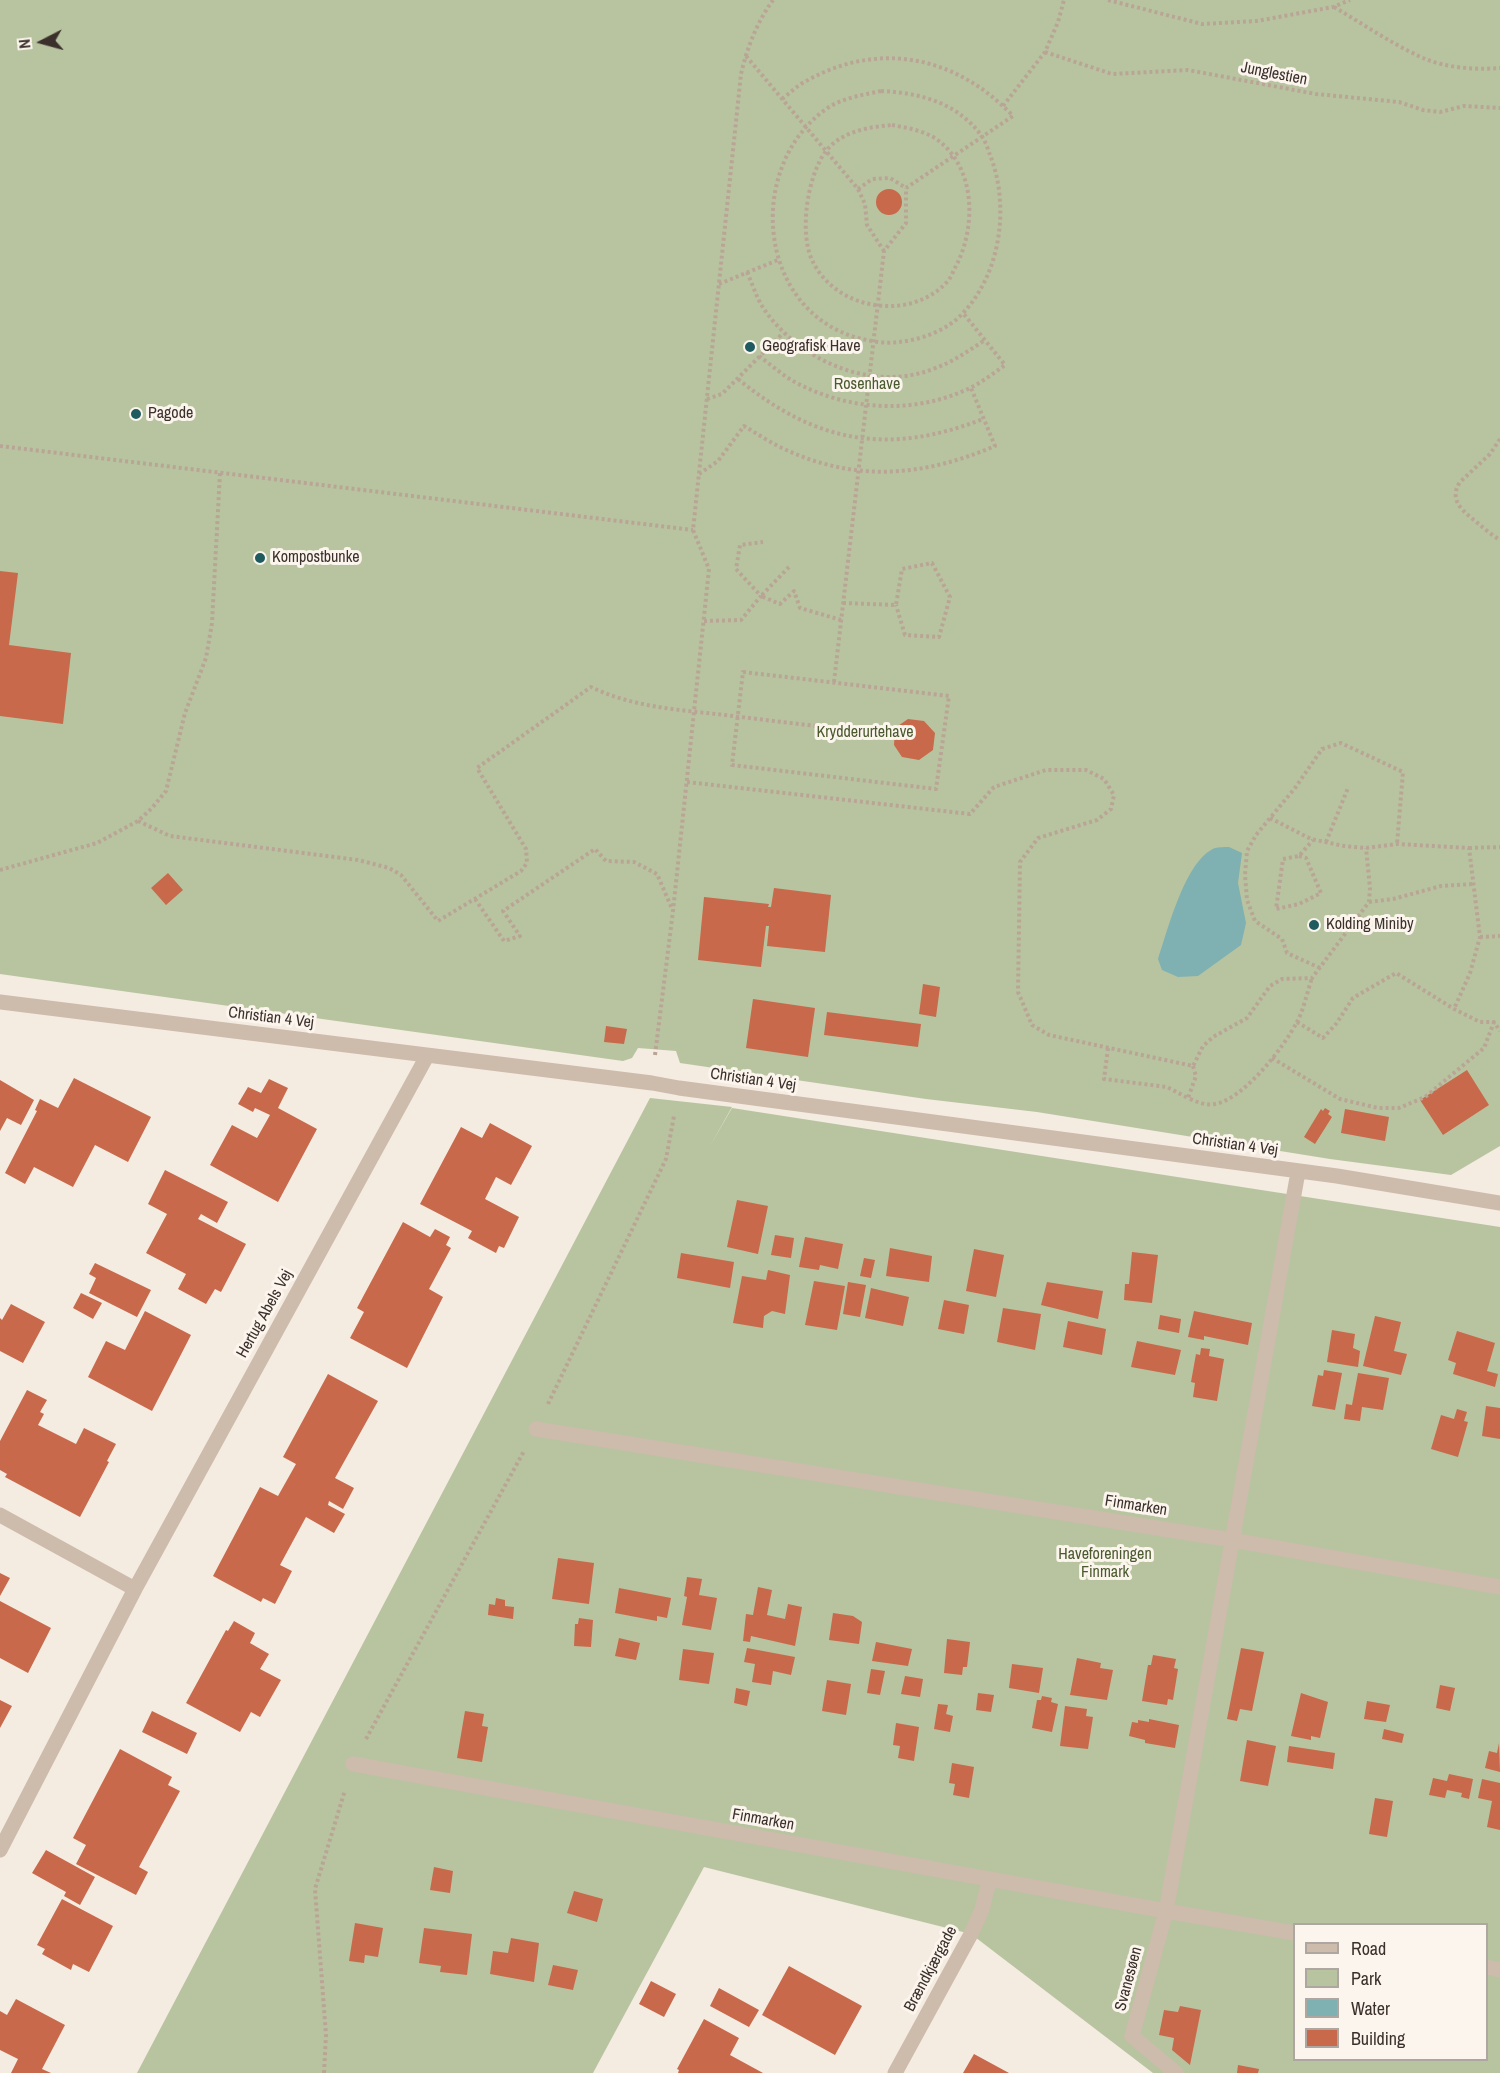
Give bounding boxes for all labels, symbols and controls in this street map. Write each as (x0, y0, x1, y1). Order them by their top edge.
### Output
north arrow (12, 12, 72, 72)
text: N (13, 38, 36, 50)
street label: Junglestien (1239, 58, 1309, 90)
place label: Geografisk Have (762, 337, 860, 357)
marker: Geografisk Have (743, 340, 757, 354)
park label: Rosenhave (834, 375, 900, 395)
place label: Pagode (148, 404, 193, 424)
marker: Pagode (129, 407, 143, 421)
place label: Kompostbunke (272, 548, 360, 568)
marker: Kompostbunke (253, 551, 267, 565)
park label: Krydderurtehave (817, 723, 913, 743)
place label: Kolding Miniby (1326, 915, 1414, 935)
marker: Kolding Miniby (1307, 918, 1321, 932)
street label: Christian 4 Vej (227, 1003, 315, 1033)
street label: Christian 4 Vej (709, 1065, 797, 1095)
street label: Christian 4 Vej (1191, 1130, 1279, 1160)
street label: Hertug Abels Vej (233, 1267, 297, 1361)
street label: Finmarken (1104, 1492, 1168, 1520)
park label: Haveforeningen Finmark (1058, 1545, 1152, 1583)
street label: Finmarken (730, 1805, 796, 1835)
street label: Brændkjærgade (900, 1923, 962, 2015)
legend (1293, 1923, 1488, 2061)
text: Road (1351, 1936, 1386, 1961)
street label: Svanesøen (1111, 1945, 1147, 2013)
text: Park (1351, 1966, 1381, 1991)
text: Water (1351, 1996, 1390, 2021)
text: Building (1351, 2026, 1405, 2051)

